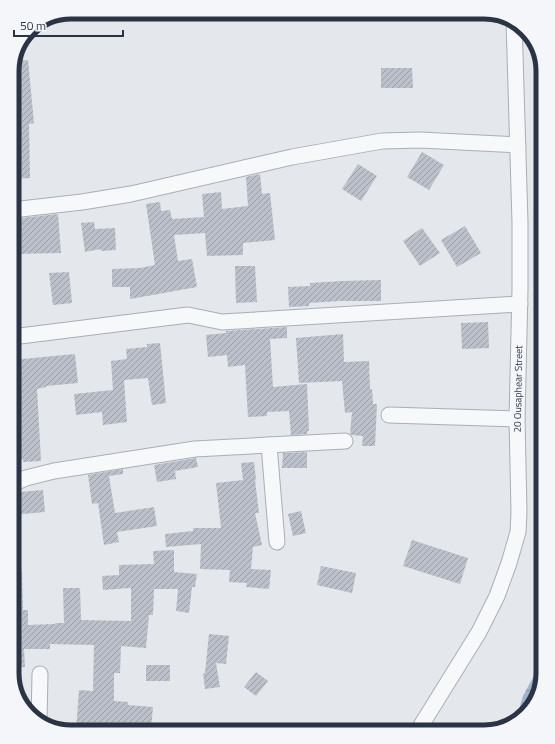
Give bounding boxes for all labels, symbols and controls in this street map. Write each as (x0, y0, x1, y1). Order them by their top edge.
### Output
scale bar (14, 12, 123, 38)
text: 50 m (20, 16, 46, 35)
street label: 20 Ousaphear Street (510, 345, 526, 433)

